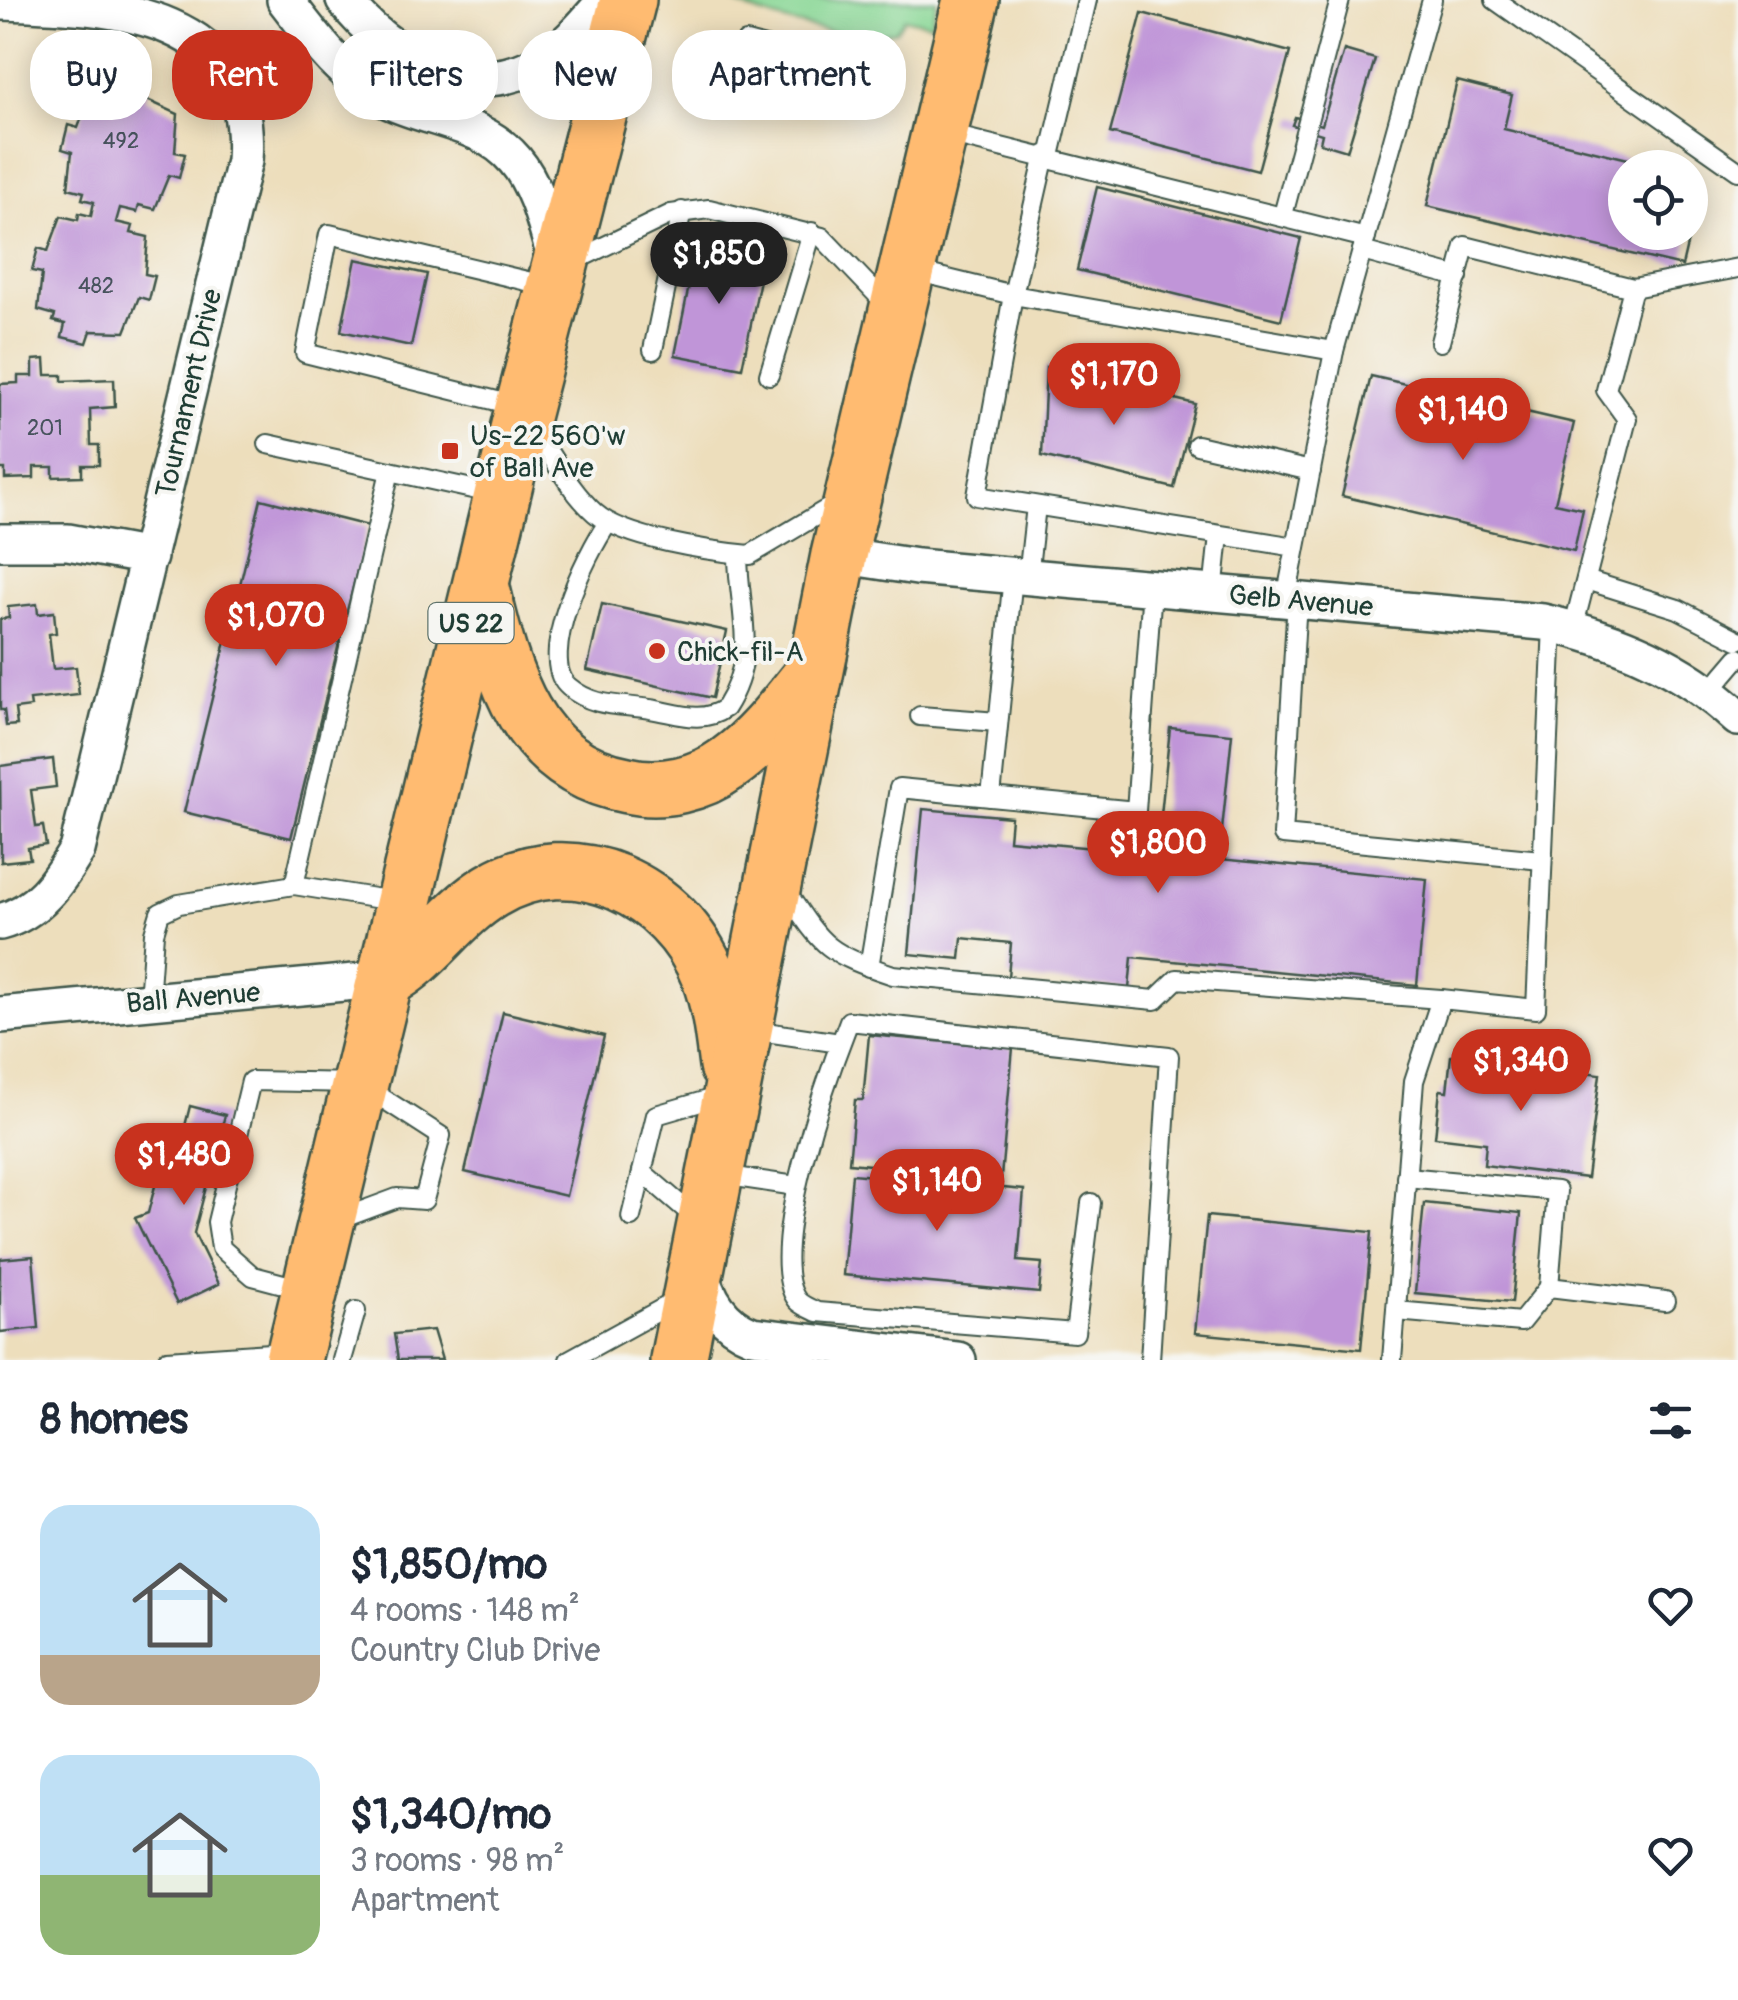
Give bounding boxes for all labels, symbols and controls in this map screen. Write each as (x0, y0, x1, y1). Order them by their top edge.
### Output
chip: Buy (30, 30, 152, 120)
chip: Rent (172, 30, 313, 120)
chip: Filters (333, 30, 498, 120)
chip: New (518, 30, 652, 120)
chip: Apartment (672, 30, 906, 120)
house number: 492 (103, 127, 139, 155)
map controls (1608, 150, 1708, 250)
button: locate (1608, 150, 1708, 250)
pin: $1,850 (638, 222, 800, 307)
text: $1,850 (672, 234, 766, 274)
house number: 482 (78, 272, 114, 300)
street label: Tournament Drive (148, 285, 231, 501)
pin: $1,170 (1033, 343, 1195, 428)
text: $1,170 (1069, 355, 1159, 395)
pin: $1,140 (1382, 378, 1544, 463)
text: $1,140 (1418, 390, 1508, 430)
house number: 201 (27, 414, 63, 442)
place label: Us-22 560'w of Ball Ave (470, 419, 626, 486)
marker: Us-22 560'w of Ball Ave (439, 440, 461, 462)
street label: Gelb Avenue (1227, 578, 1375, 625)
pin: $1,070 (195, 584, 357, 669)
text: $1,070 (227, 596, 325, 636)
road number: US 22 (428, 603, 514, 643)
place label: Chick-fil-A (677, 635, 804, 670)
marker: Chick-fil-A (646, 640, 668, 662)
pin: $1,800 (1077, 811, 1239, 896)
text: $1,800 (1109, 823, 1207, 863)
street label: Ball Avenue (125, 975, 262, 1022)
pin: $1,340 (1440, 1029, 1602, 1114)
text: $1,340 (1473, 1041, 1569, 1081)
pin: $1,480 (103, 1123, 265, 1208)
text: $1,480 (137, 1135, 231, 1175)
pin: $1,140 (856, 1149, 1018, 1234)
text: $1,140 (892, 1161, 982, 1201)
icon: filters (1643, 1393, 1698, 1448)
text: 8 homes (40, 1394, 188, 1446)
text: $1,850/mo (350, 1539, 547, 1591)
icon: home (120, 1545, 240, 1665)
icon: heart (1643, 1578, 1698, 1633)
text: 4 rooms · 148 m² (350, 1591, 580, 1631)
text: Country Club Drive (350, 1631, 600, 1671)
text: $1,340/mo (350, 1789, 551, 1841)
icon: home (120, 1795, 240, 1915)
icon: heart (1643, 1828, 1698, 1883)
text: 3 rooms · 98 m² (350, 1841, 564, 1881)
text: Apartment (350, 1881, 499, 1921)

